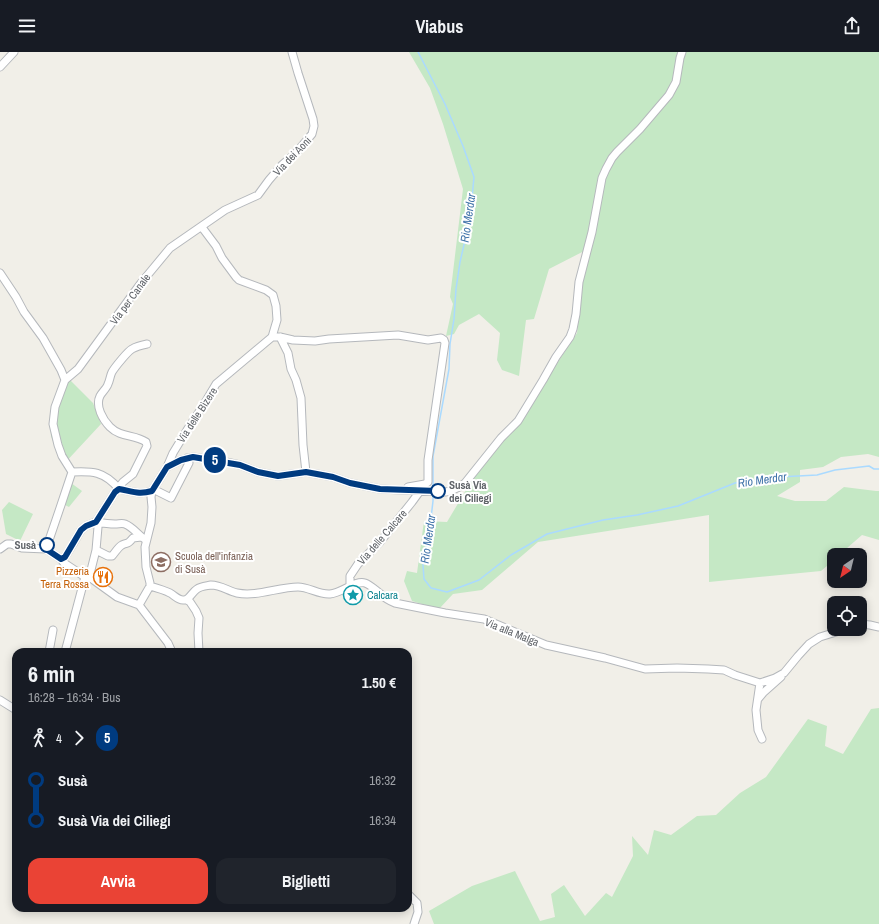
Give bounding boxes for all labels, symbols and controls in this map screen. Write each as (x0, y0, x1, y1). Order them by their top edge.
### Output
text: Viabus (415, 14, 464, 39)
icon: menu (16, 15, 38, 37)
icon: share (841, 15, 863, 37)
street label: Via dei Aoni (270, 134, 314, 178)
water label: Rio Merdar (457, 192, 479, 243)
street label: Via per Canale (107, 271, 153, 327)
street label: Via delle Bìzere (174, 385, 220, 445)
line badge: 5 (202, 447, 228, 473)
text: 5 (212, 451, 218, 469)
water label: Rio Merdar (737, 469, 788, 491)
place label: Susà Via dei Ciliegi (449, 478, 492, 505)
marker: Susà Via dei Ciliegi (430, 483, 446, 499)
street label: Via delle Calcare (354, 507, 410, 567)
water label: Rio Merdar (417, 513, 439, 564)
marker: Susà (39, 537, 55, 553)
place label: Susà (14, 538, 36, 552)
north arrow (827, 548, 867, 588)
map controls (827, 548, 867, 636)
place label: Scuola dell'infanzia di Susà (175, 549, 253, 576)
school or university icon: Scuola dell'infanzia di Susà (150, 551, 172, 573)
place label: Pizzeria Terra Rossa (40, 564, 89, 591)
restaurant icon: Pizzeria Terra Rossa (92, 566, 114, 588)
place icon: Calcara (342, 584, 364, 606)
place label: Calcara (367, 588, 398, 602)
button: locate (827, 596, 867, 636)
street label: Via alla Malga (483, 615, 541, 649)
text: 6 min (28, 659, 75, 689)
text: 1.50 € (362, 672, 396, 693)
text: 16:28 – 16:34 · Bus (28, 689, 120, 706)
icon: walk (28, 727, 50, 749)
icon: forward (68, 727, 90, 749)
text: 5 (104, 729, 110, 747)
text: 4 (56, 730, 62, 747)
text: Susà (58, 770, 87, 791)
text: 16:32 (369, 772, 396, 789)
text: Susà Via dei Ciliegi (58, 810, 171, 831)
text: 16:34 (369, 812, 396, 829)
button: Avvia (28, 858, 208, 904)
button: Biglietti (216, 858, 396, 904)

